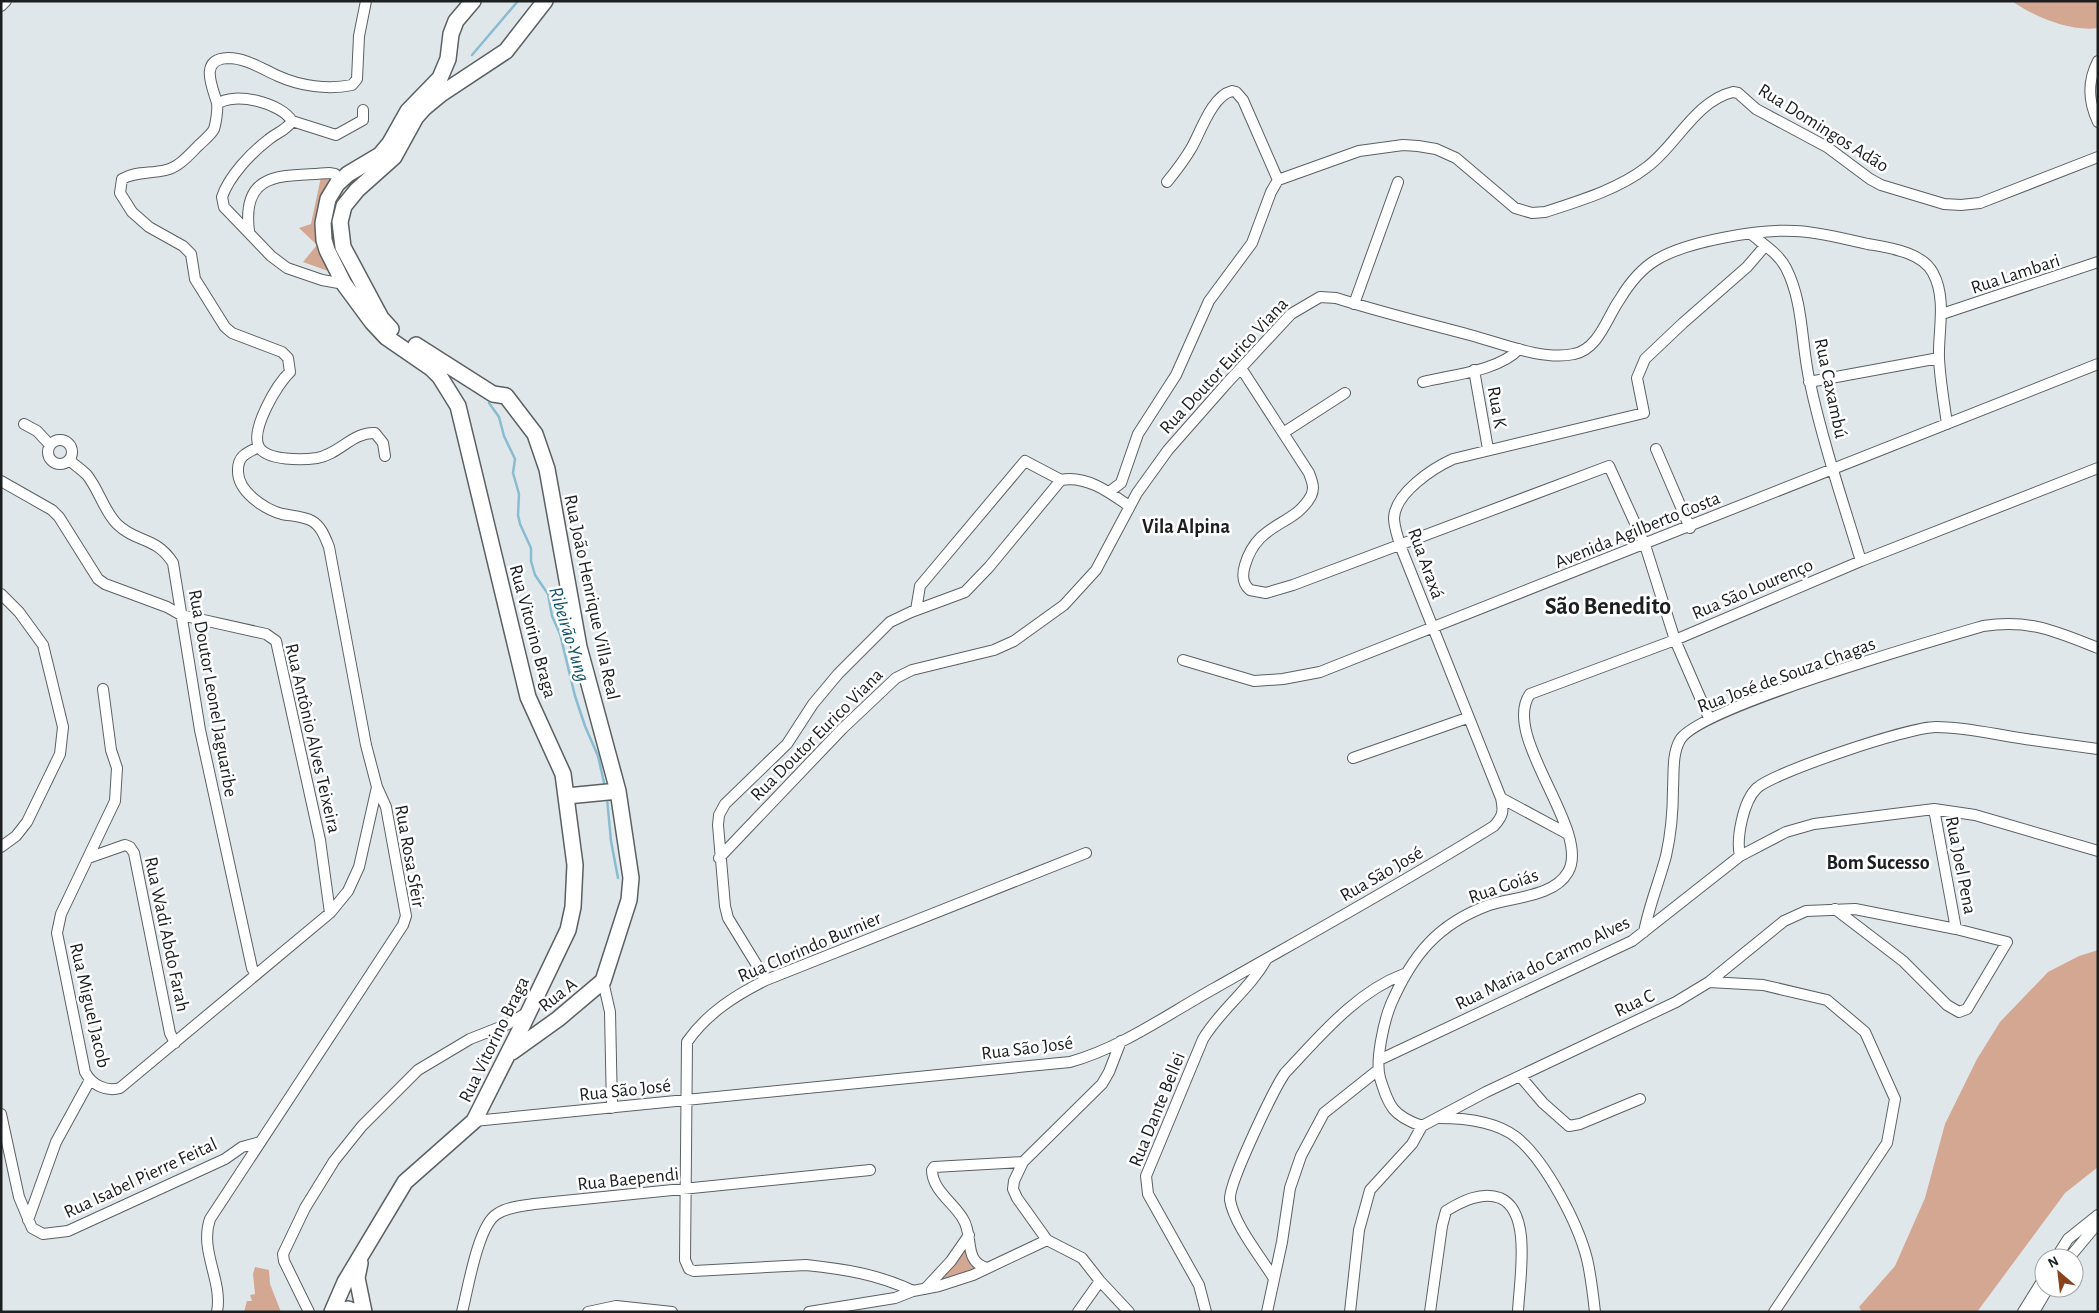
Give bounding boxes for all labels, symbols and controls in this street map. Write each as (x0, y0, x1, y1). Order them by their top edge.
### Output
street label: Rua Domingos Adão (1755, 80, 1892, 176)
street label: Rua Lambari (1969, 251, 2062, 298)
street label: Rua Doutor Eurico Viana (1156, 294, 1292, 438)
street label: Rua Caxambú (1811, 337, 1850, 440)
street label: Rua K (1484, 385, 1510, 430)
street label: Avenida Agilberto Costa (1552, 488, 1723, 572)
street label: Rua João Henrique Villa Real (560, 493, 623, 702)
district label: Vila Alpina (1142, 517, 1230, 537)
street label: Rua Araxá (1404, 526, 1447, 602)
street label: Rua São Lourenço (1689, 555, 1816, 623)
street label: Rua Vitorino Braga (506, 562, 560, 700)
water label: Ribeirão Yung (545, 584, 593, 684)
street label: Rua Doutor Leonel Jaguaribe (185, 588, 240, 798)
district label: São Benedito (1545, 595, 1671, 619)
street label: Rua José de Souza Chagas (1695, 634, 1878, 716)
street label: Rua Antônio Alves Teixeira (281, 642, 344, 835)
street label: Rua Doutor Eurico Viana (747, 665, 887, 805)
street label: Rua Rosa Sfeir (391, 804, 428, 909)
street label: Rua Joel Pena (1942, 815, 1979, 916)
street label: Rua São José (1337, 843, 1426, 906)
district label: Bom Sucesso (1826, 853, 1930, 873)
street label: Rua Wadi Abdo Farah (141, 855, 192, 1014)
street label: Rua Goiás (1466, 866, 1541, 907)
street label: Rua Clorindo Burnier (735, 909, 884, 986)
street label: Rua Maria do Carmo Alves (1452, 913, 1633, 1014)
street label: Rua Miguel Jacob (66, 941, 113, 1070)
street label: Rua Vitorino Braga (456, 973, 533, 1106)
street label: Rua A (535, 975, 581, 1016)
street label: Rua C (1612, 986, 1658, 1021)
street label: Rua São José (980, 1033, 1074, 1064)
street label: Rua Dante Bellei (1126, 1050, 1189, 1170)
street label: Rua São José (578, 1076, 672, 1105)
street label: Rua Isabel Pierre Feital (61, 1135, 220, 1222)
street label: Rua Baependi (576, 1165, 680, 1194)
north arrow (2034, 1248, 2084, 1298)
text: N (2046, 1254, 2061, 1271)

